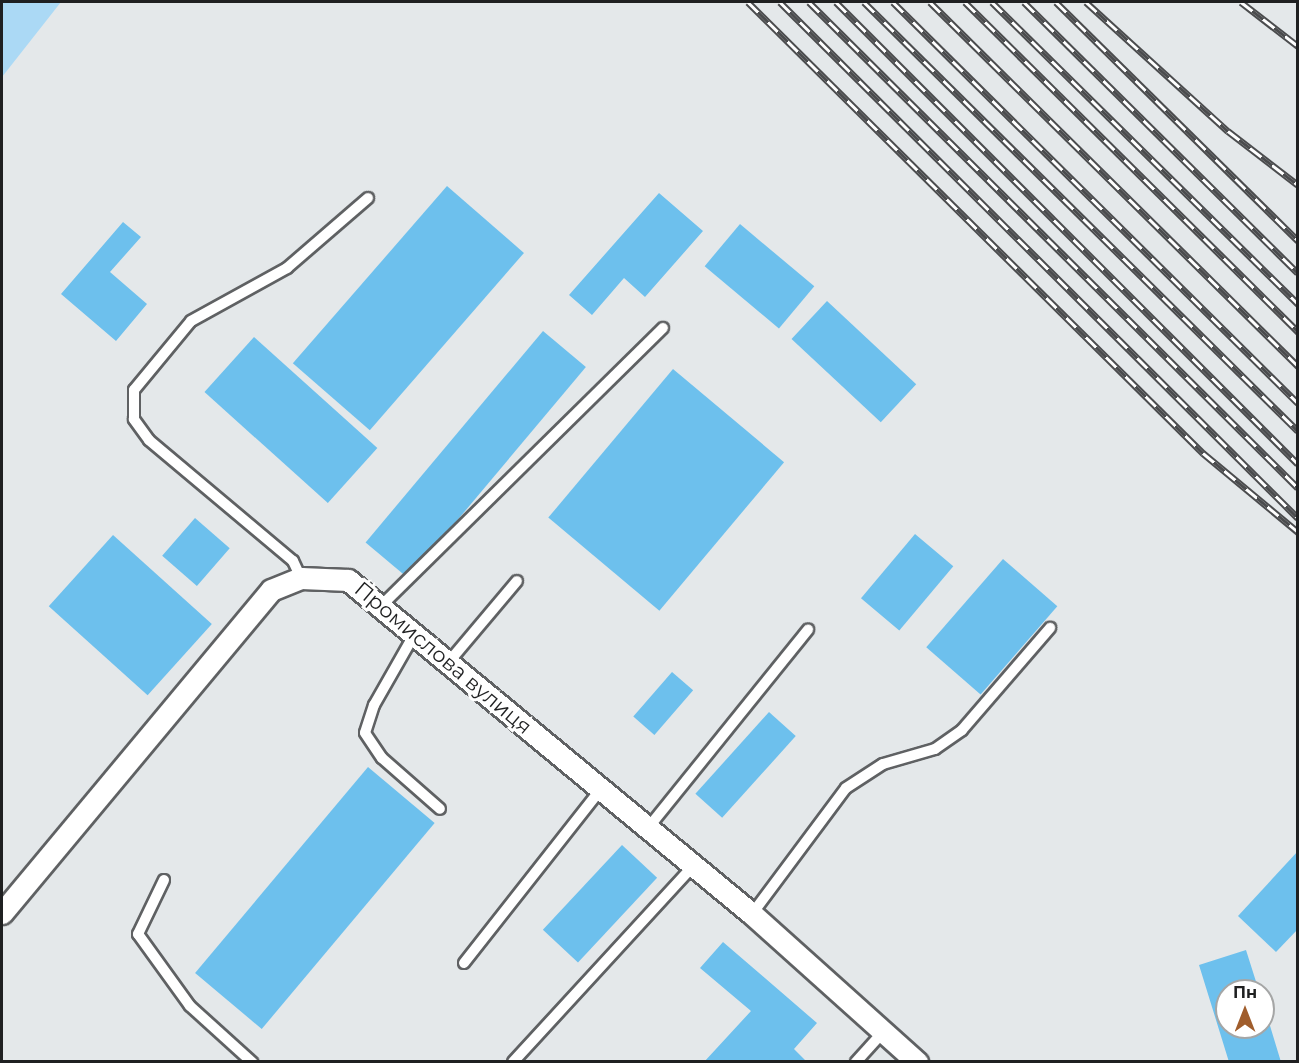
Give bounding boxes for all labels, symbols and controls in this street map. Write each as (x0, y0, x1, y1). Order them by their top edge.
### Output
street label: Промислова вулиця (349, 577, 537, 739)
north arrow (1215, 979, 1275, 1039)
text: Пн (1233, 983, 1257, 1002)

